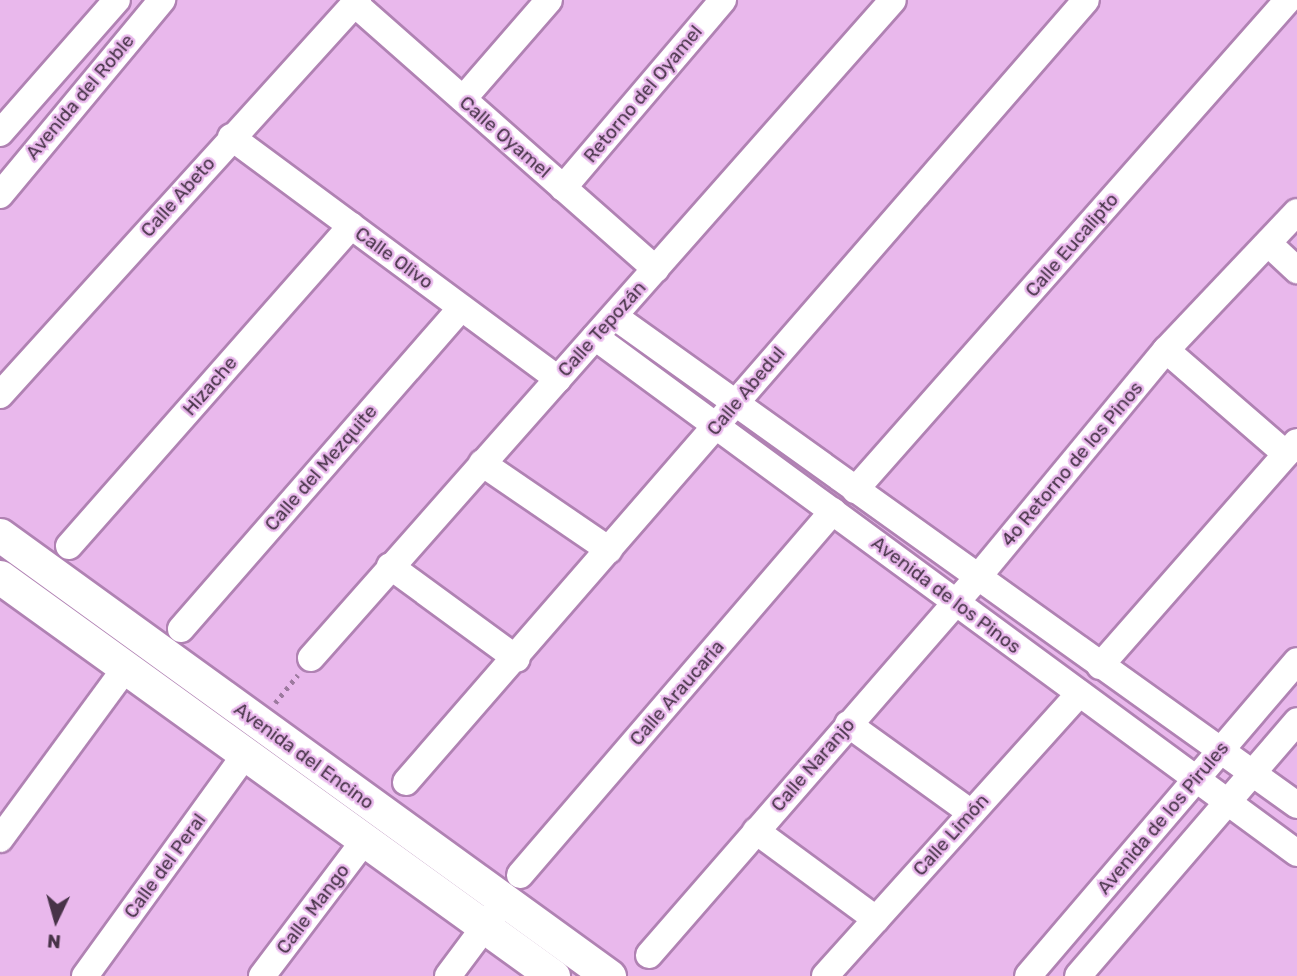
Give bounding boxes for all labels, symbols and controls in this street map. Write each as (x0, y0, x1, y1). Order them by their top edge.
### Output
street label: Retorno del Oyamel (579, 21, 707, 167)
street label: Avenida del Roble (21, 30, 139, 164)
street label: Calle Oyamel (455, 91, 555, 183)
street label: Calle Abeto (136, 152, 220, 242)
street label: Calle Eucalipto (1021, 188, 1123, 302)
street label: Calle Olivo (351, 222, 437, 294)
street label: Calle Tepozán (553, 276, 651, 382)
street label: Calle Abedul (702, 342, 790, 440)
street label: Hizache (178, 352, 242, 420)
street label: 4o Retorno de los Pinos (996, 377, 1148, 551)
street label: Calle del Mezquite (260, 400, 382, 536)
street label: Avenida de los Pinos (867, 531, 1025, 659)
street label: Calle Araucaria (625, 635, 729, 751)
street label: Avenida del Encino (230, 698, 378, 814)
street label: Calle Naranjo (766, 714, 860, 816)
street label: Avenida de los Pirules (1092, 737, 1234, 899)
street label: Calle Limón (908, 789, 994, 881)
street label: Calle del Peral (119, 809, 211, 923)
street label: Calle Mango (272, 859, 354, 959)
north arrow (21, 885, 91, 955)
text: N (46, 929, 62, 953)

